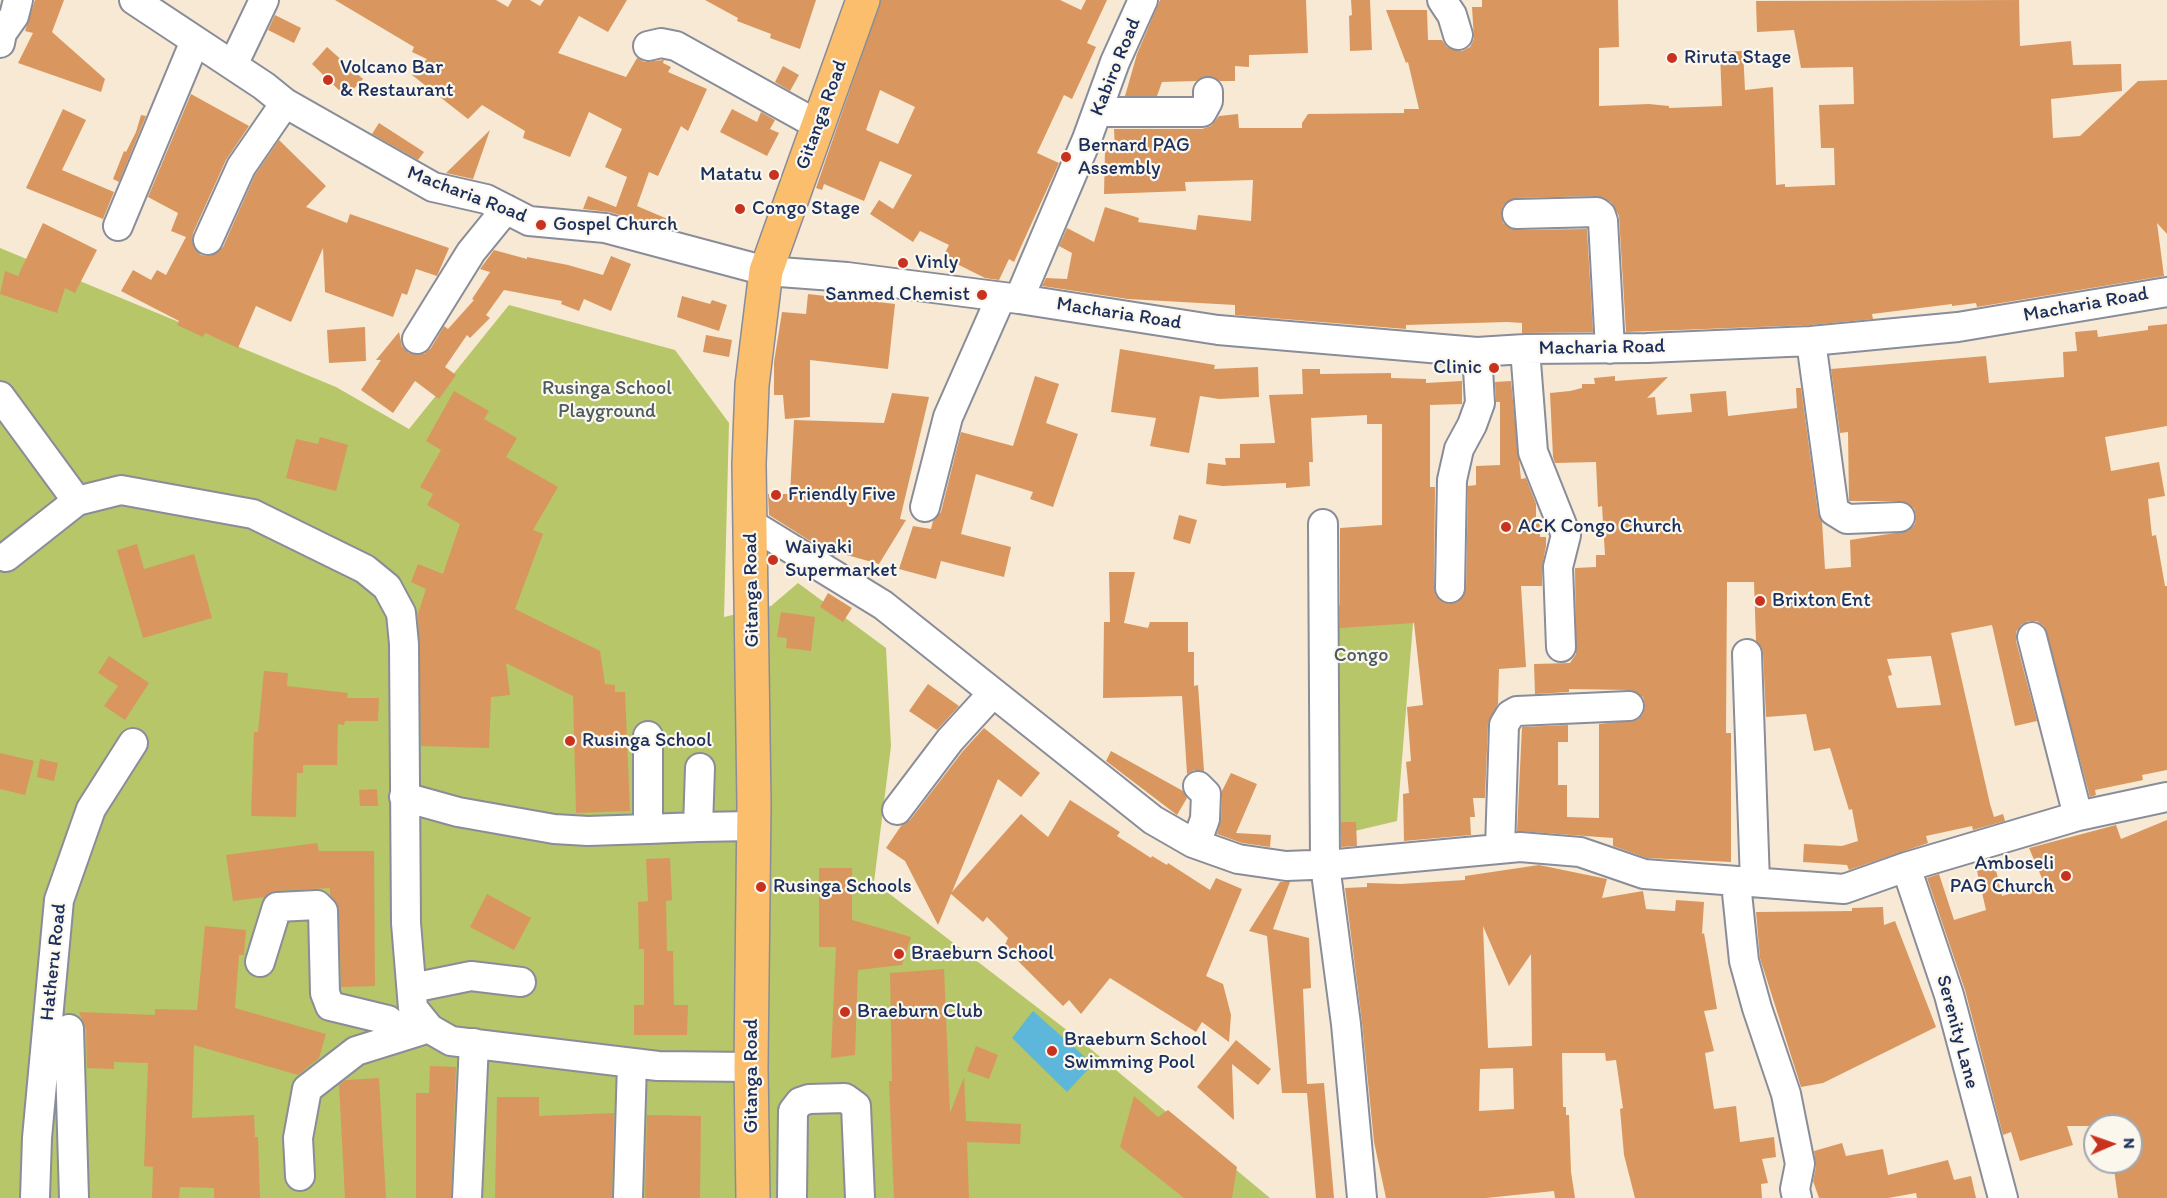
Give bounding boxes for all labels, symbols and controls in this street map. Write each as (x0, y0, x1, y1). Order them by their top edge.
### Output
street label: Kabiro Road (1085, 14, 1147, 120)
place label: Riruta Stage (1684, 46, 1791, 70)
marker: Riruta Stage (1665, 51, 1679, 65)
place label: Volcano Bar & Restaurant (340, 56, 453, 103)
street label: Gitanga Road (791, 57, 853, 173)
marker: Volcano Bar & Restaurant (321, 73, 335, 87)
place label: Bernard PAG Assembly (1078, 134, 1190, 181)
marker: Bernard PAG Assembly (1059, 150, 1073, 164)
street label: Macharia Road (404, 161, 530, 229)
place label: Matatu (700, 163, 762, 187)
marker: Matatu (767, 168, 781, 182)
place label: Congo Stage (752, 197, 860, 221)
marker: Congo Stage (733, 202, 747, 216)
place label: Gospel Church (553, 213, 678, 237)
marker: Gospel Church (534, 218, 548, 232)
place label: Vinly (915, 251, 958, 275)
marker: Vinly (896, 256, 910, 270)
street label: Macharia Road (2022, 282, 2150, 328)
place label: Sanmed Chemist (825, 283, 970, 307)
marker: Sanmed Chemist (975, 288, 989, 302)
street label: Macharia Road (1055, 292, 1183, 336)
street label: Macharia Road (1539, 335, 1665, 361)
place label: Clinic (1433, 356, 1482, 380)
marker: Clinic (1487, 361, 1501, 375)
park label: Rusinga School Playground (542, 377, 672, 424)
place label: Friendly Five (788, 483, 896, 507)
marker: Friendly Five (769, 488, 783, 502)
place label: ACK Congo Church (1518, 515, 1682, 539)
marker: ACK Congo Church (1499, 520, 1513, 534)
street label: Gitanga Road (739, 532, 765, 648)
place label: Waiyaki Supermarket (785, 536, 897, 583)
marker: Waiyaki Supermarket (766, 553, 780, 567)
place label: Brixton Ent (1772, 589, 1871, 613)
marker: Brixton Ent (1753, 594, 1767, 608)
park label: Congo (1334, 644, 1388, 668)
place label: Rusinga School (582, 729, 712, 753)
marker: Rusinga School (563, 734, 577, 748)
place label: Amboseli PAG Church (1950, 852, 2054, 899)
marker: Amboseli PAG Church (2059, 869, 2073, 883)
place label: Rusinga Schools (773, 875, 912, 899)
marker: Rusinga Schools (754, 880, 768, 894)
street label: Hatheru Road (36, 902, 72, 1022)
place label: Braeburn School (911, 942, 1054, 966)
marker: Braeburn School (892, 947, 906, 961)
street label: Serenity Lane (1930, 973, 1984, 1091)
place label: Braeburn Club (857, 1000, 983, 1024)
marker: Braeburn Club (838, 1005, 852, 1019)
street label: Gitanga Road (740, 1018, 764, 1134)
place label: Braeburn School Swimming Pool (1064, 1028, 1207, 1075)
marker: Braeburn School Swimming Pool (1045, 1044, 1059, 1058)
north arrow (2083, 1114, 2143, 1174)
text: N (2120, 1138, 2139, 1149)

